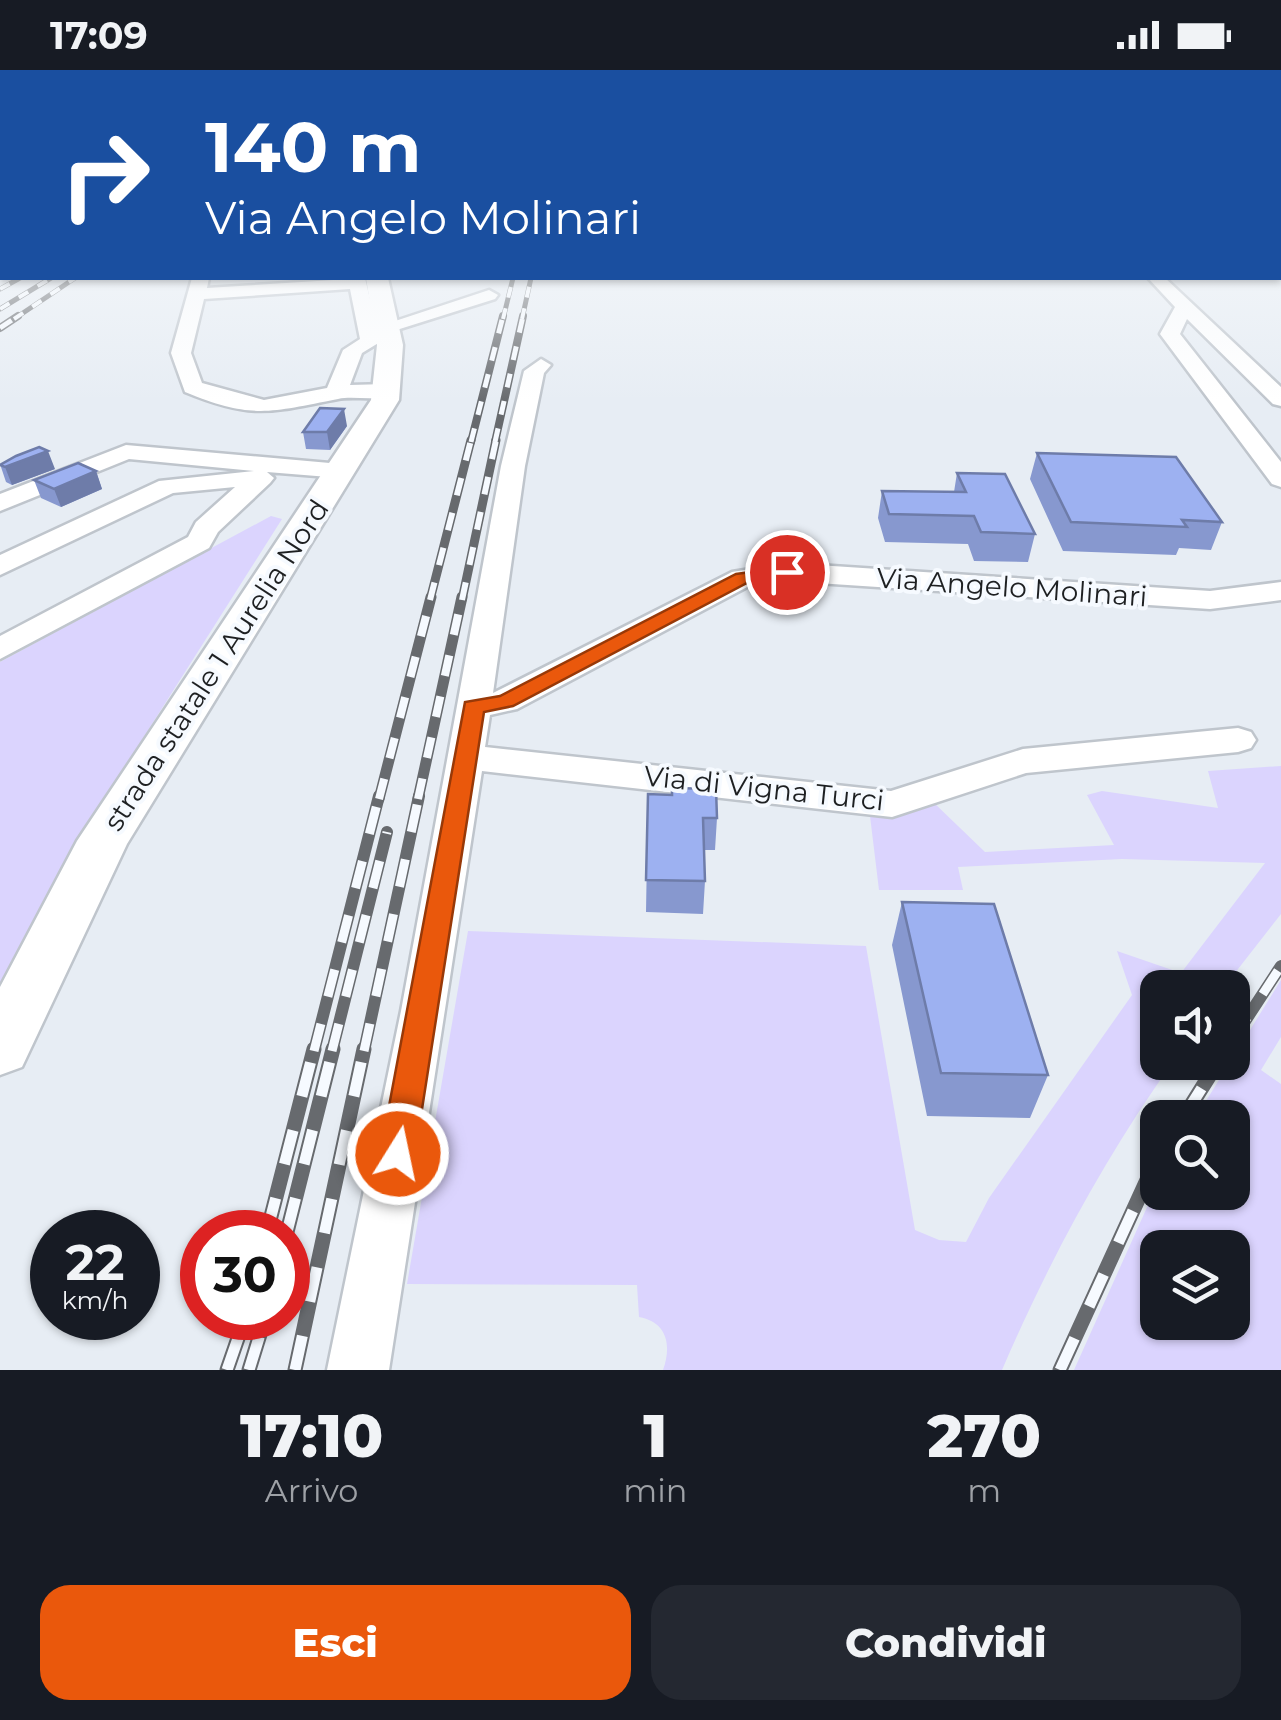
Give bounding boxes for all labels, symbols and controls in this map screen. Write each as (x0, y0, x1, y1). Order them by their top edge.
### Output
text: 17:09 (50, 12, 148, 59)
text: 140 m (205, 104, 421, 190)
icon: right (40, 110, 170, 240)
text: Via Angelo Molinari (205, 190, 641, 245)
street label: strada statale 1 Aurelia Nord (96, 493, 336, 837)
pin (745, 530, 830, 615)
icon: arrive (760, 545, 815, 600)
street label: Via Angelo Molinari (875, 561, 1149, 613)
street label: Via di Vigna Turci (642, 758, 886, 818)
map controls (1140, 970, 1250, 1340)
button: sound (1140, 970, 1250, 1080)
button: search (1140, 1100, 1250, 1210)
position arrow (346, 1102, 450, 1206)
speed limit sign: 30 (180, 1210, 310, 1340)
button: layers (1140, 1230, 1250, 1340)
text: 22 (66, 1232, 125, 1293)
text: km/h (62, 1285, 128, 1315)
text: 17:10 (240, 1399, 383, 1472)
text: 1 (643, 1399, 667, 1472)
text: 270 (927, 1399, 1041, 1472)
text: Arrivo (265, 1471, 358, 1510)
text: min (623, 1471, 687, 1510)
text: m (967, 1471, 1001, 1510)
button: Esci (40, 1585, 631, 1700)
button: Condividi (651, 1585, 1241, 1700)

